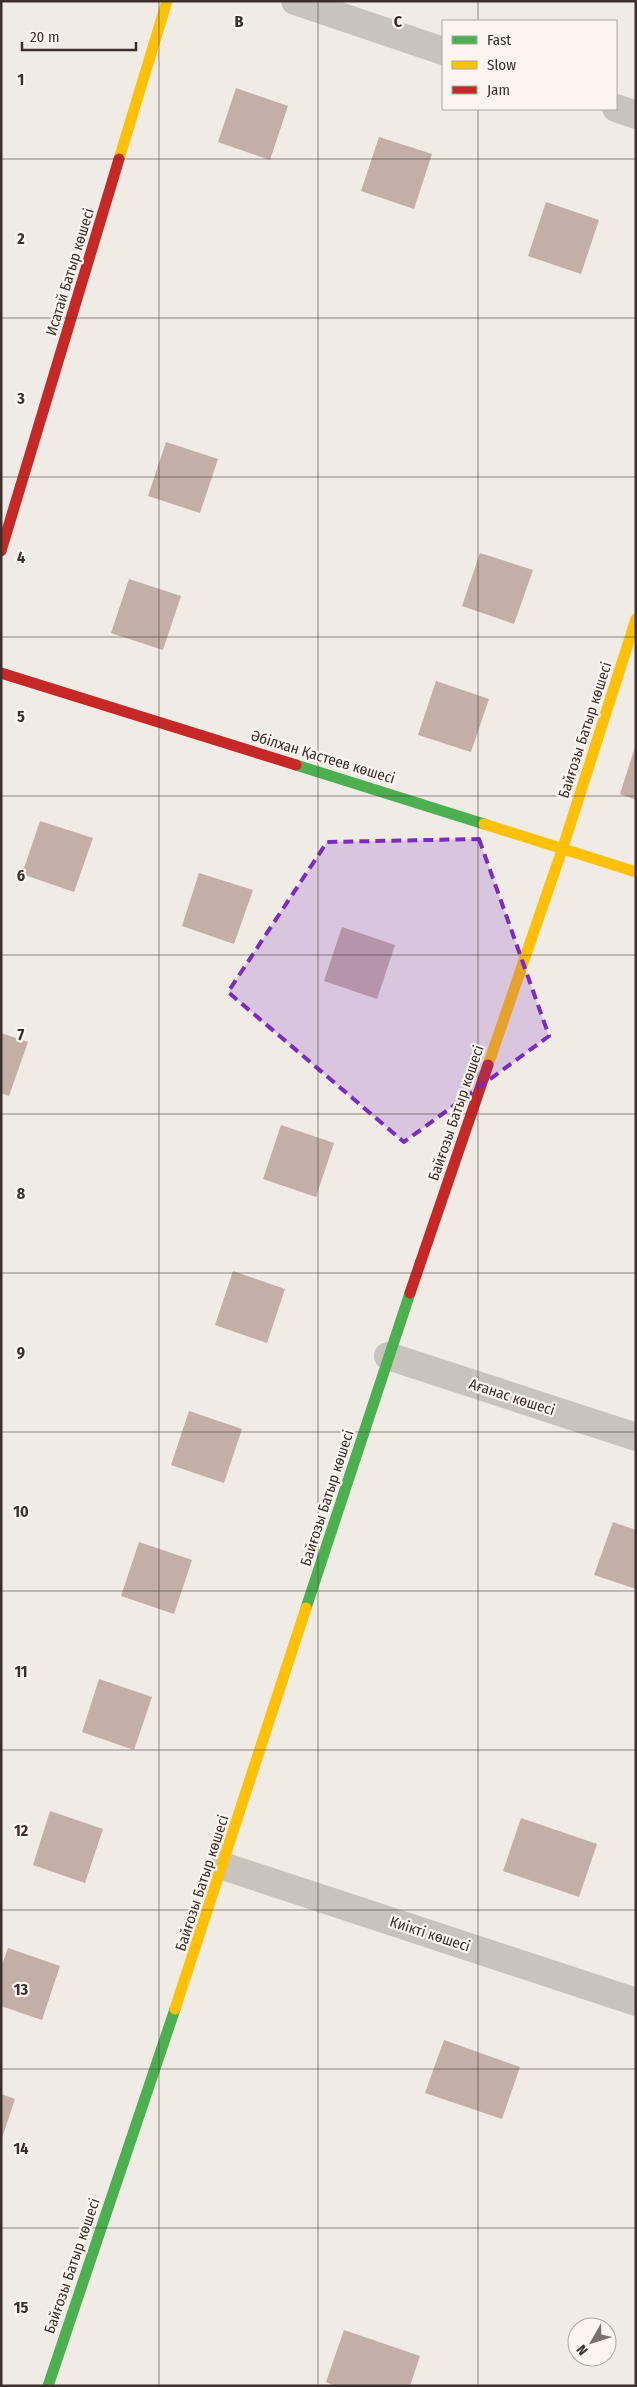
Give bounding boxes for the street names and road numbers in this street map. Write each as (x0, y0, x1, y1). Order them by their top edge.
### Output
street label: Исатай Батыр көшесі (42, 206, 98, 338)
street label: Байғозы Батыр көшесі (554, 660, 616, 800)
street label: Әбілхан Қастеев көшесі (249, 726, 397, 788)
street label: Байғозы Батыр көшесі (424, 1043, 488, 1183)
street label: Ағанас көшесі (467, 1375, 557, 1419)
street label: Байғозы Батыр көшесі (296, 1428, 358, 1568)
street label: Байғозы Батыр көшесі (171, 1813, 233, 1953)
street label: Киікті көшесі (388, 1913, 472, 1955)
street label: Байғозы Батыр көшесі (40, 2196, 104, 2336)

